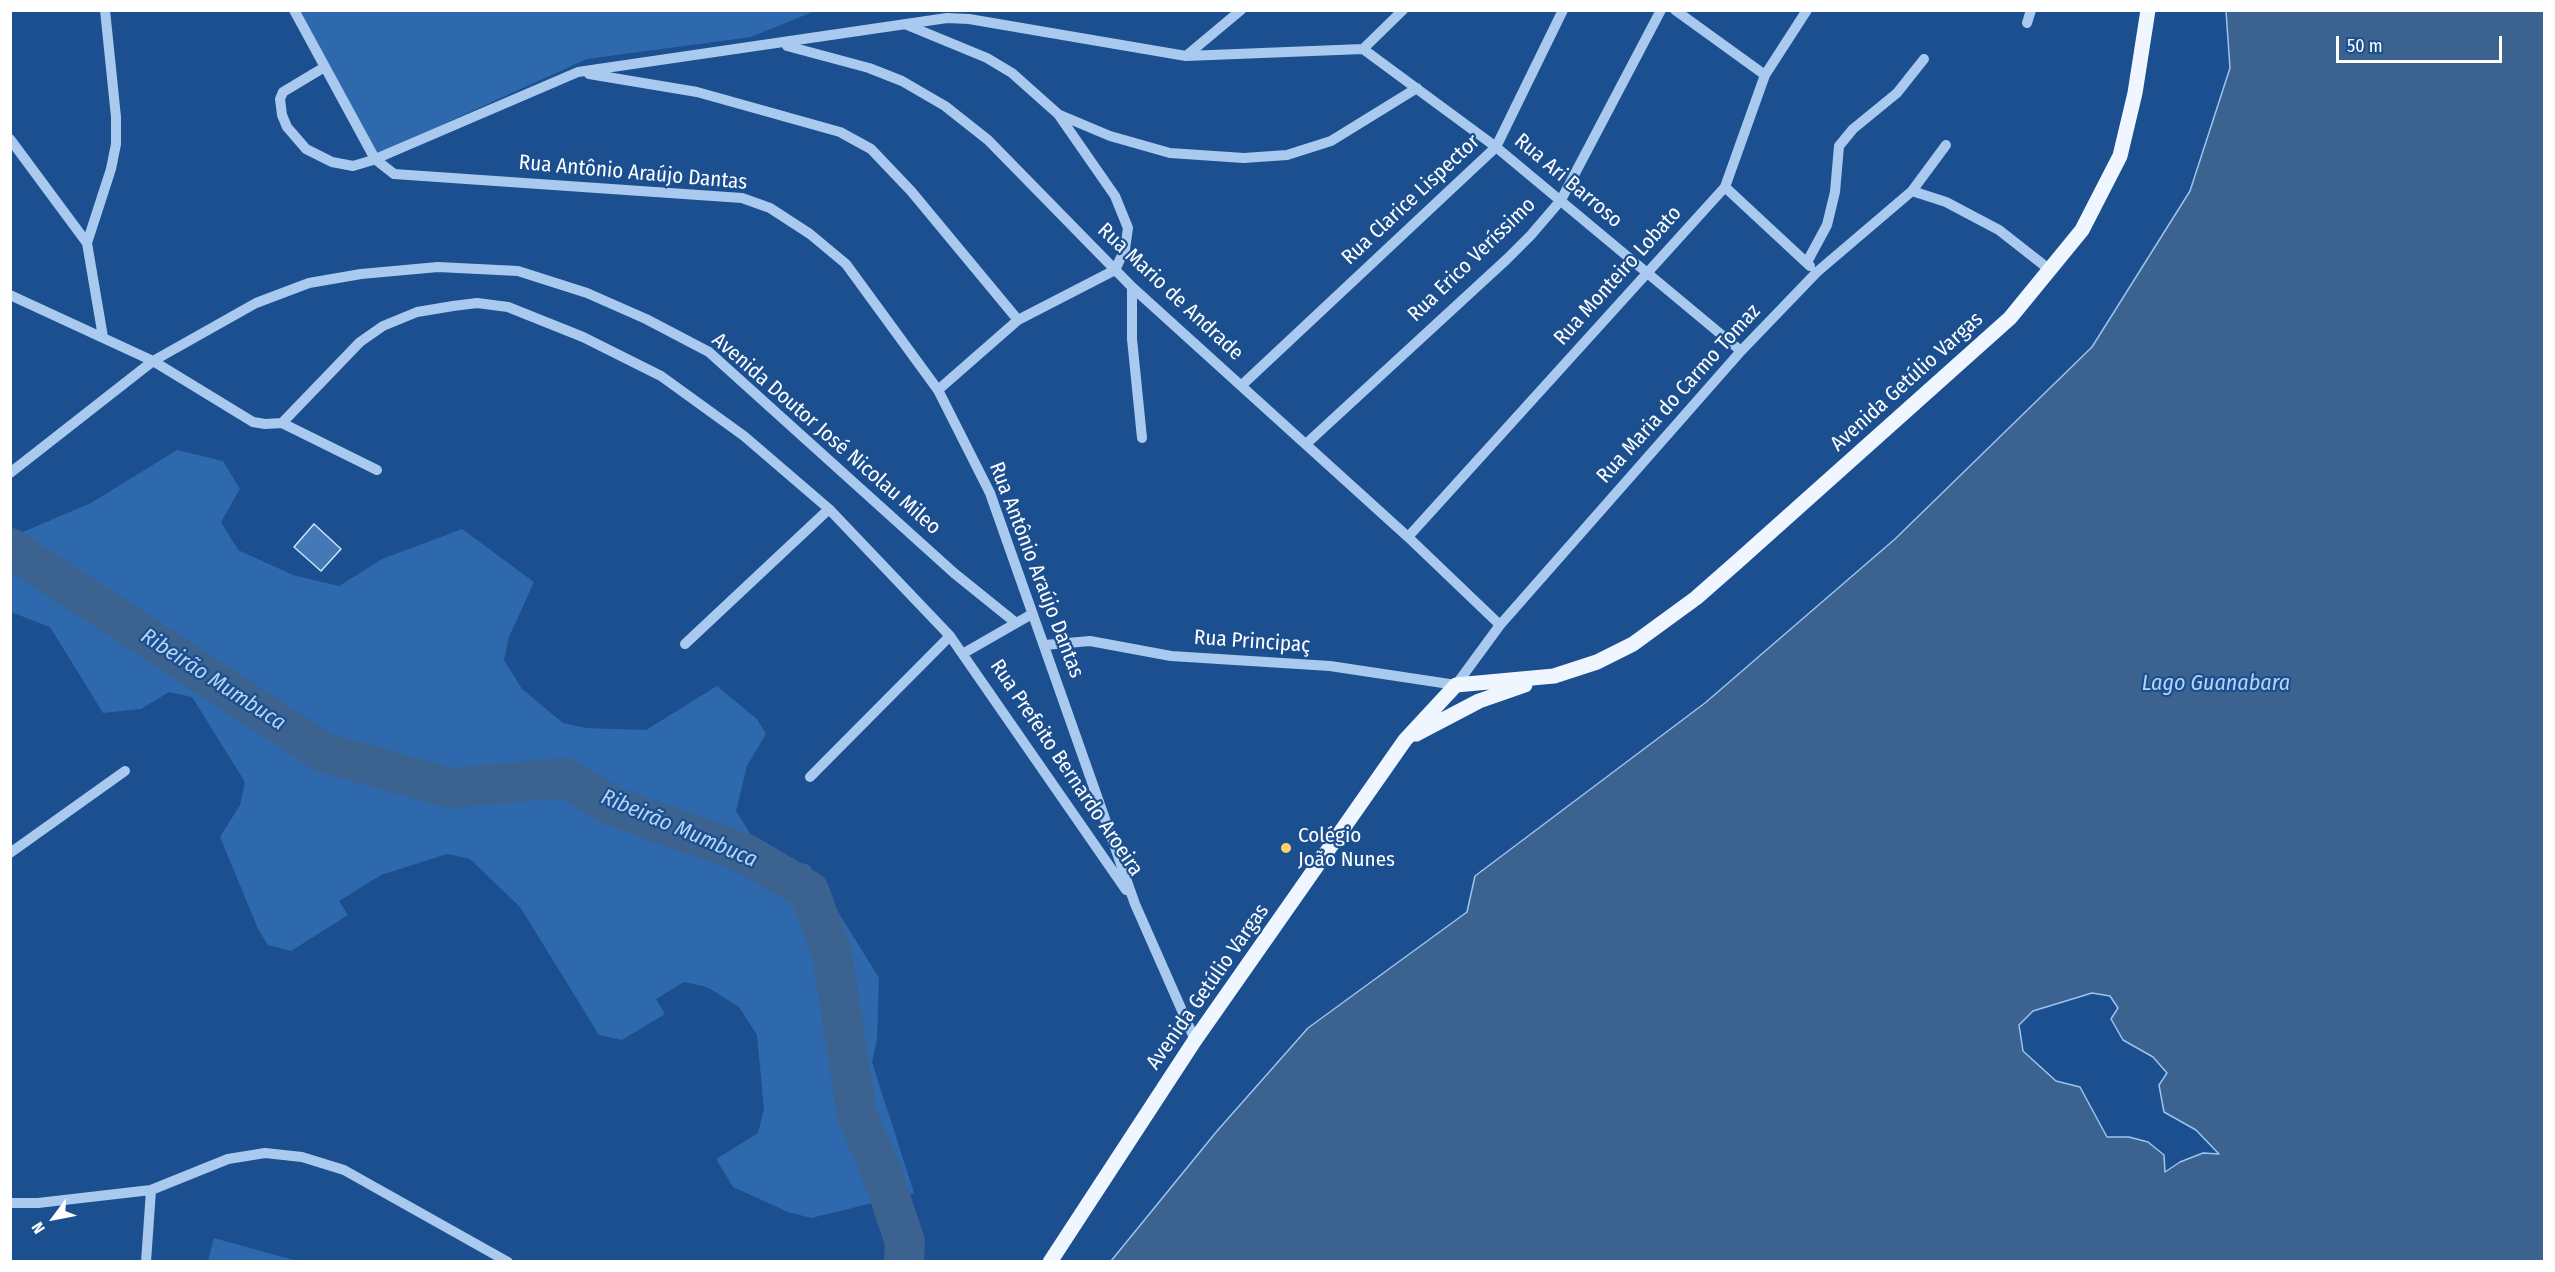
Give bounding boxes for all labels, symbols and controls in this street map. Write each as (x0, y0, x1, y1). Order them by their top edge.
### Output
scale bar (2339, 24, 2506, 62)
text: 50 m (2347, 35, 2383, 57)
street label: Rua Ari Barroso (1509, 129, 1627, 233)
street label: Rua Clarice Lispector (1337, 130, 1485, 270)
street label: Rua Antônio Araújo Dantas (518, 150, 748, 196)
street label: Rua Erico Veríssimo (1403, 193, 1541, 327)
street label: Rua Monteiro Lobato (1549, 201, 1687, 351)
street label: Rua Mario de Andrade (1092, 218, 1248, 366)
street label: Rua Maria do Carmo Tomaz (1592, 299, 1766, 489)
street label: Avenida Getúlio Vargas (1826, 307, 1988, 457)
street label: Avenida Doutor José Nicolau Mileo (706, 328, 946, 540)
street label: Rua Antônio Araújo Dantas (983, 459, 1089, 681)
water label: Ribeirão Mumbuca (136, 623, 290, 737)
street label: Rua Principaç (1193, 625, 1311, 659)
street label: Rua Prefeito Bernardo Aroeira (984, 655, 1148, 881)
water label: Lago Guanabara (2142, 671, 2290, 697)
water label: Ribeirão Mumbuca (597, 784, 761, 874)
place label: Colégio João Nunes (1298, 823, 1395, 873)
marker: Colégio João Nunes (1279, 841, 1293, 855)
street label: Avenida Getúlio Vargas (1141, 899, 1275, 1075)
north arrow (24, 1188, 84, 1248)
text: N (28, 1219, 49, 1237)

